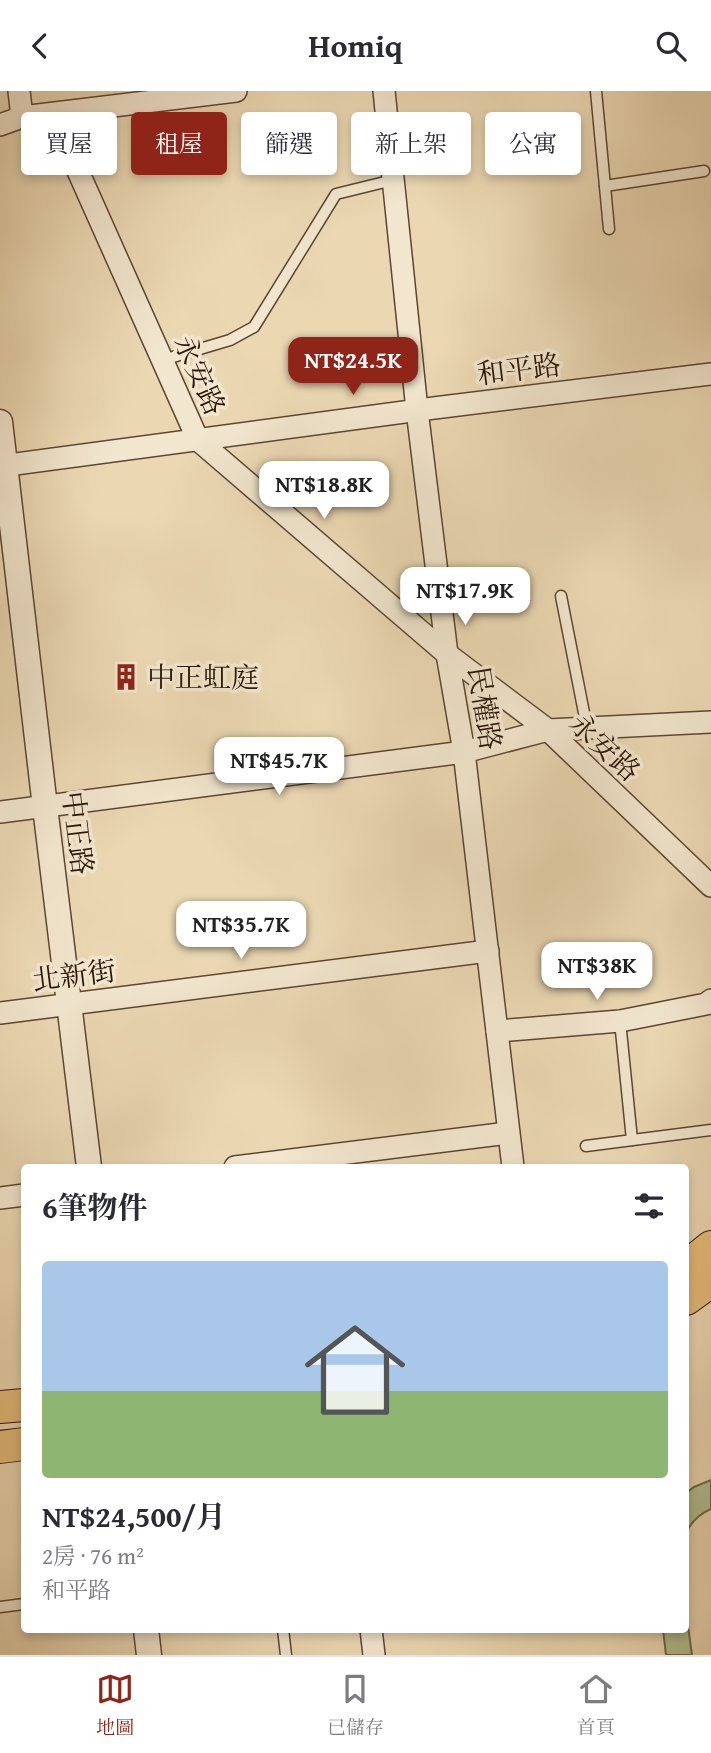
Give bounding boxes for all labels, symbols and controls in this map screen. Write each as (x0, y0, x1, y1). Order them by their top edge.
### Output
text: Homiq (308, 22, 403, 69)
icon: back (21, 27, 59, 65)
icon: search (652, 27, 690, 65)
chip: 買屋 (21, 112, 117, 175)
chip: 租屋 (131, 112, 227, 175)
chip: 篩選 (241, 112, 337, 175)
chip: 新上架 (351, 112, 471, 175)
chip: 公寓 (485, 112, 581, 175)
street label: 永安路 (165, 328, 236, 422)
pin: NT$24.5K (281, 337, 425, 397)
text: NT$24.5K (304, 343, 402, 376)
street label: 和平路 (475, 343, 563, 394)
pin: NT$18.8K (252, 461, 396, 521)
text: NT$18.8K (275, 467, 373, 500)
pin: NT$17.9K (393, 567, 537, 627)
text: NT$17.9K (416, 573, 514, 606)
place label: 中正虹庭 (147, 656, 259, 697)
building icon: 中正虹庭 (111, 662, 141, 692)
street label: 民權路 (459, 663, 512, 753)
street label: 永安路 (561, 703, 650, 790)
pin: NT$45.7K (207, 737, 351, 797)
text: NT$45.7K (230, 743, 328, 776)
street label: 中正路 (53, 789, 104, 877)
pin: NT$35.7K (169, 901, 313, 961)
text: NT$35.7K (192, 907, 290, 940)
pin: NT$38K (540, 943, 654, 1002)
text: NT$38K (557, 948, 637, 981)
street label: 北新街 (30, 949, 118, 1000)
text: 6筆物件 (42, 1185, 148, 1229)
icon: filters (630, 1187, 668, 1225)
icon: home (292, 1307, 418, 1433)
text: NT$24,500/月 (42, 1494, 226, 1538)
text: 2房 · 76 m² (42, 1539, 144, 1572)
text: 和平路 (42, 1573, 111, 1606)
tab: 地圖 (96, 1670, 134, 1741)
tab: 已儲存 (327, 1670, 384, 1741)
tab: 首頁 (577, 1670, 615, 1741)

